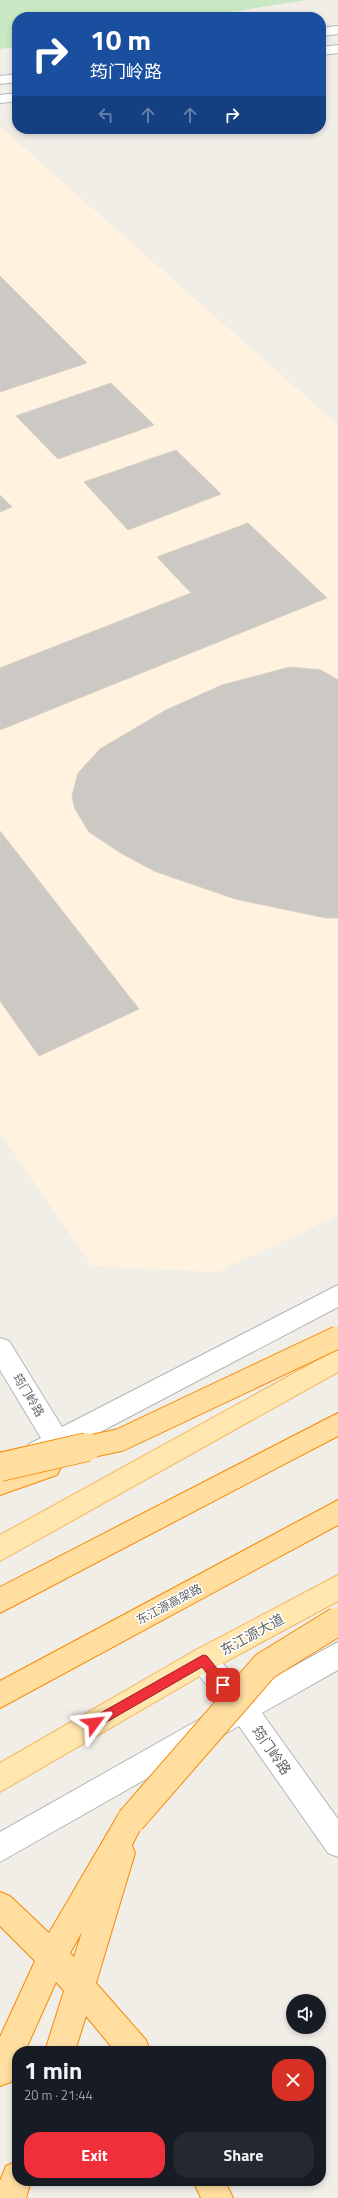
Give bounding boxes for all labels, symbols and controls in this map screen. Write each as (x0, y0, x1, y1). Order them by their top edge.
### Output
text: 10 m (90, 18, 151, 61)
icon: right (24, 28, 76, 80)
text: 筠门岭路 (90, 58, 162, 85)
icon: left (95, 104, 117, 126)
icon: ahead (137, 104, 159, 126)
icon: ahead (179, 104, 201, 126)
icon: right (221, 104, 243, 126)
street label: 筠门岭路 (8, 1370, 50, 1420)
street label: 东江源高架路 (133, 1579, 205, 1629)
street label: 东江源大道 (216, 1608, 288, 1660)
pin (206, 1668, 240, 1702)
icon: arrive (212, 1674, 234, 1696)
position arrow (73, 1702, 115, 1744)
street label: 筠门岭路 (247, 1721, 297, 1779)
map controls (286, 1994, 326, 2034)
button: sound (286, 1994, 326, 2034)
text: 1 min (24, 2052, 82, 2088)
button: close (272, 2059, 314, 2101)
text: 20 m · 21:44 (24, 2085, 93, 2105)
button: Exit (24, 2132, 165, 2178)
button: Share (173, 2132, 314, 2178)

